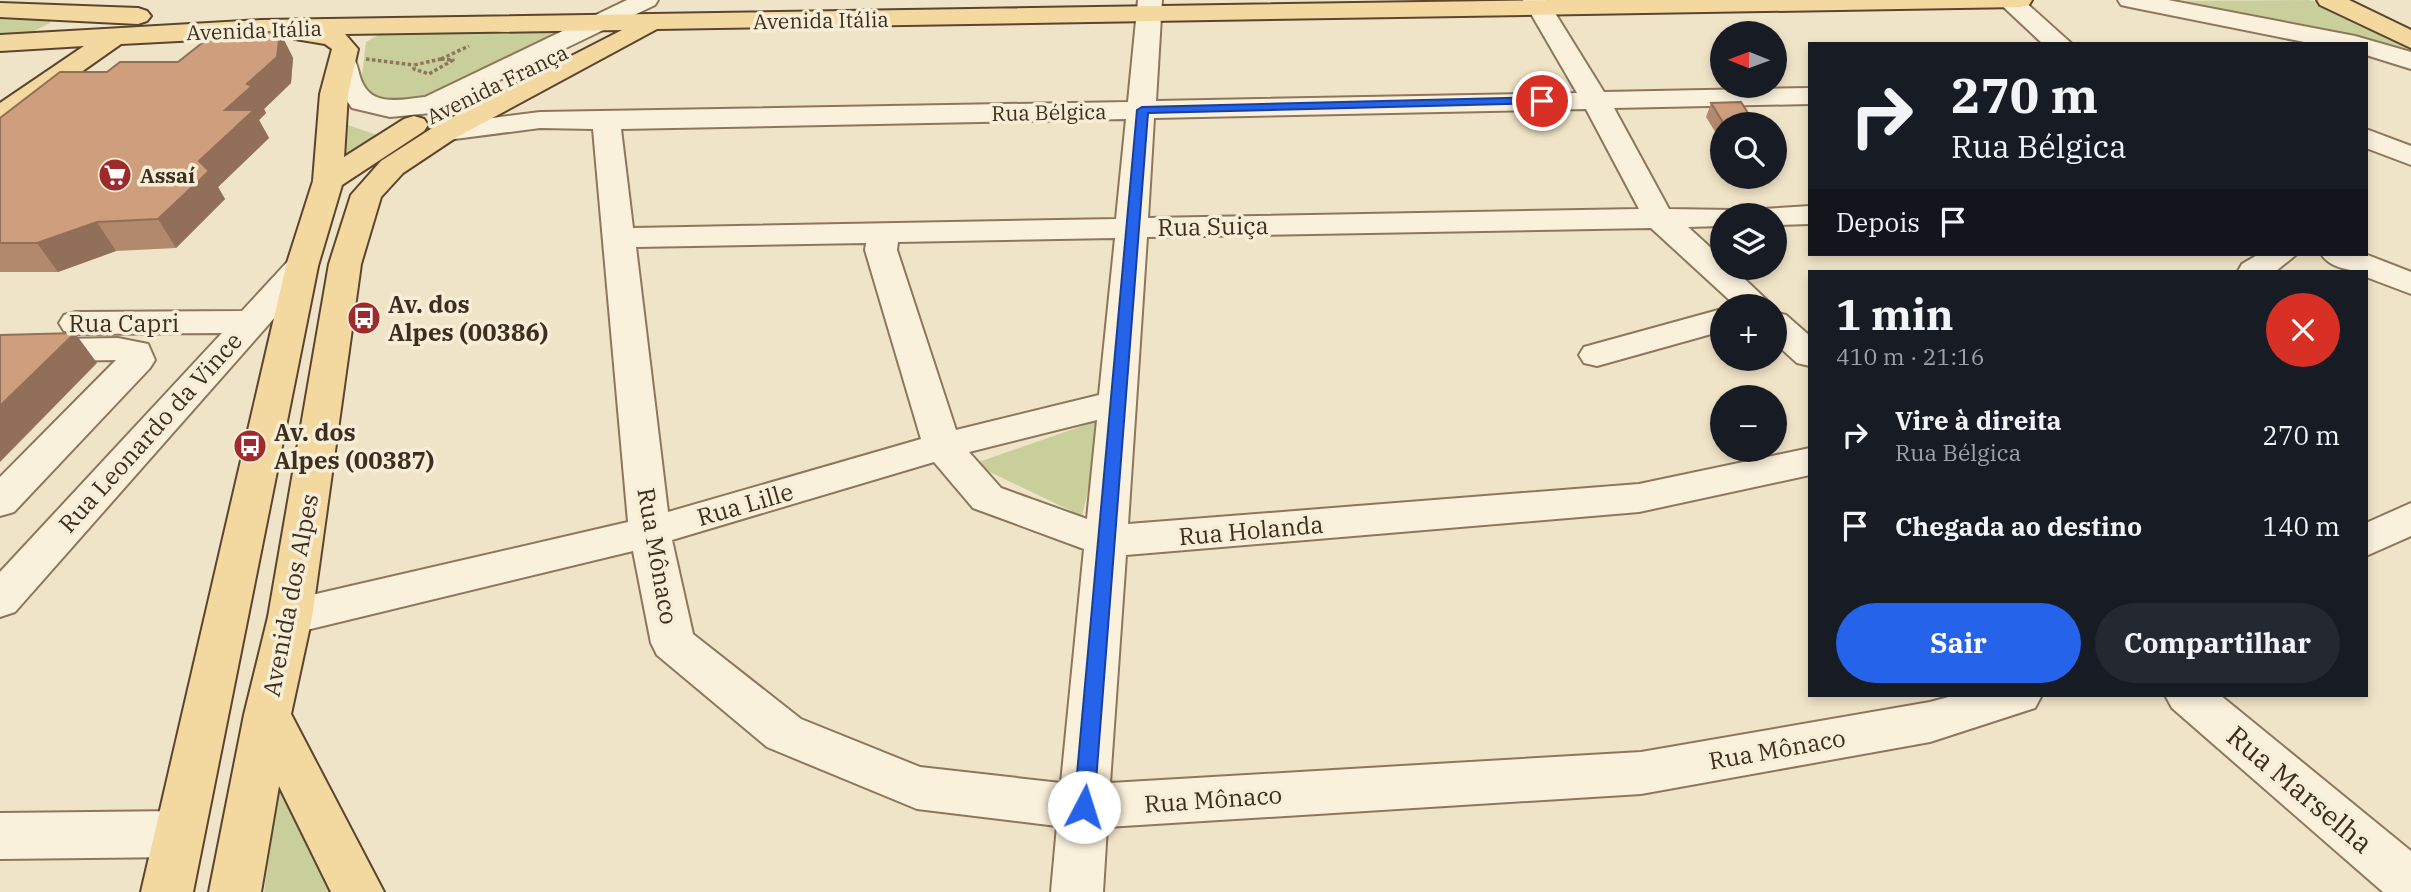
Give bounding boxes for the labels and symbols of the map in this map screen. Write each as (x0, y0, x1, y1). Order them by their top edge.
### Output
street label: Avenida Itália (753, 5, 889, 35)
street label: Avenida Itália (186, 14, 322, 46)
north arrow (1710, 21, 1787, 98)
street label: Avenida França (422, 38, 572, 130)
pin (1512, 71, 1572, 131)
street label: Rua Bélgica (991, 97, 1107, 127)
supermarket icon: Assaí (96, 156, 134, 194)
place label: Assaí (140, 161, 195, 189)
street label: Rua Suiça (1157, 209, 1269, 243)
place label: Av. dos Alpes (00386) (388, 288, 548, 348)
bus stop icon: Av. dos Alpes (00386) (345, 299, 383, 337)
street label: Rua Capri (69, 307, 179, 339)
street label: Rua Leonardo da Vince (51, 325, 249, 539)
place label: Av. dos Alpes (00387) (274, 416, 434, 476)
bus stop icon: Av. dos Alpes (00387) (231, 427, 269, 465)
street label: Rua Lille (693, 475, 797, 533)
street label: Rua Mônaco (630, 485, 686, 627)
street label: Avenida dos Alpes (255, 491, 325, 699)
street label: Rua Holanda (1177, 508, 1325, 552)
street label: Rua Marselha (2219, 717, 2381, 861)
street label: Rua Mônaco (1706, 721, 1848, 777)
position arrow (1047, 770, 1121, 844)
street label: Rua Mônaco (1143, 778, 1283, 820)

